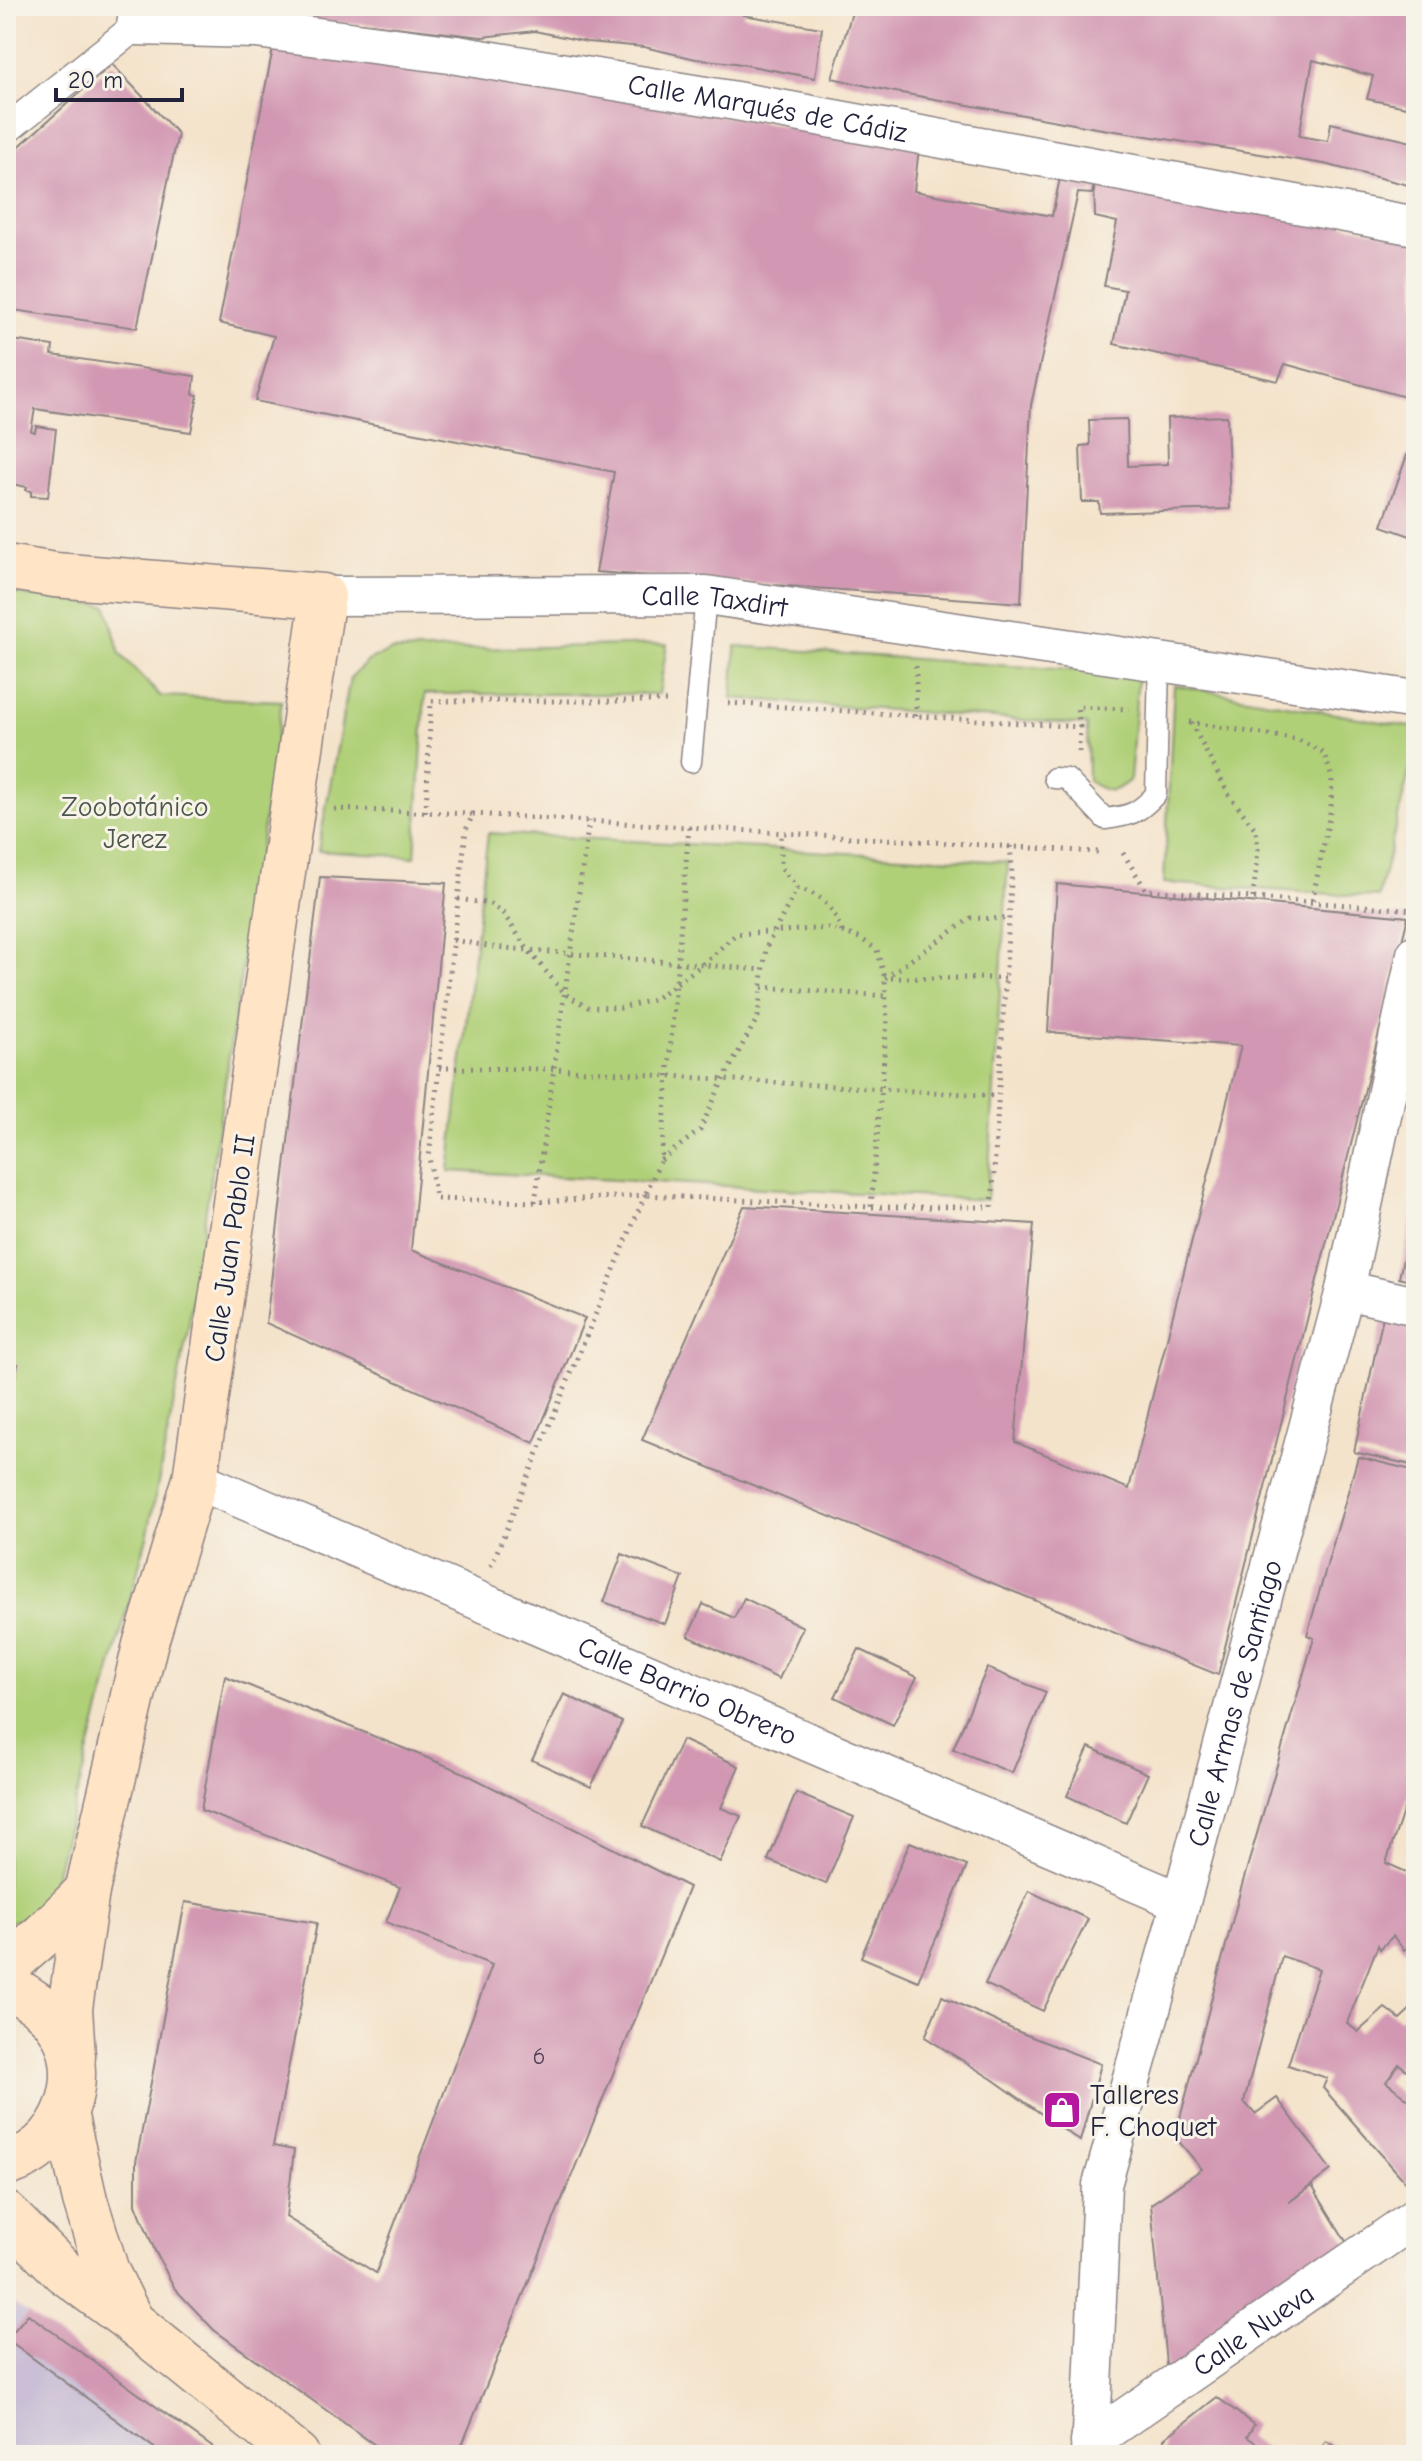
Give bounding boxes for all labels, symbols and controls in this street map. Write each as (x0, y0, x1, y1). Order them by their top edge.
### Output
scale bar (56, 52, 182, 102)
text: 20 m (68, 66, 123, 94)
street label: Calle Marqués de Cádiz (626, 68, 910, 149)
street label: Calle Taxdirt (642, 580, 791, 624)
park label: Zoobotánico Jerez (61, 791, 209, 855)
street label: Calle Juan Pablo II (198, 1132, 262, 1364)
street label: Calle Armas de Santiago (1182, 1557, 1289, 1850)
street label: Calle Barrio Obrero (573, 1630, 801, 1752)
house number: 6 (532, 2042, 546, 2070)
place label: Talleres F. Choquet (1090, 2079, 1217, 2143)
shop icon: Talleres F. Choquet (1041, 2089, 1083, 2131)
street label: Calle Nueva (1187, 2278, 1320, 2383)

